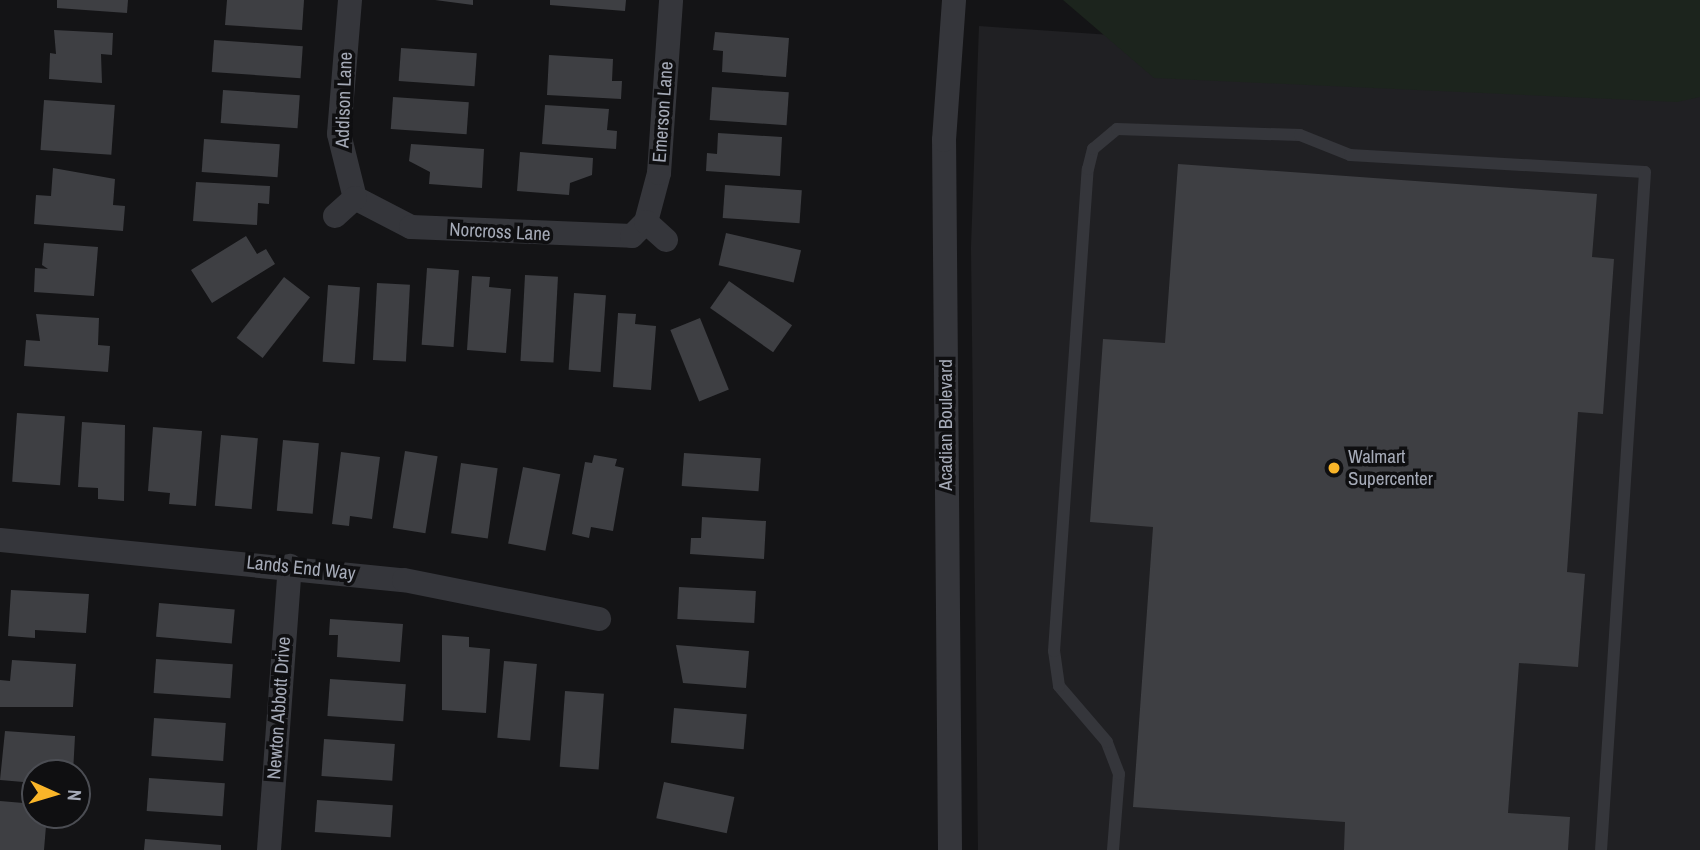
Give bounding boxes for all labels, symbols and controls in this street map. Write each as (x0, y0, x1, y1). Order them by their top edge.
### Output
street label: Addison Lane (331, 52, 357, 148)
street label: Emerson Lane (648, 61, 678, 163)
street label: Norcross Lane (449, 218, 551, 246)
street label: Acadian Boulevard (935, 359, 957, 491)
place label: Walmart Supercenter (1348, 446, 1433, 490)
marker: Walmart Supercenter (1326, 460, 1342, 476)
street label: Lands End Way (245, 551, 357, 585)
street label: Newton Abbott Drive (263, 636, 295, 780)
north arrow (21, 759, 91, 829)
text: N (62, 789, 88, 802)

